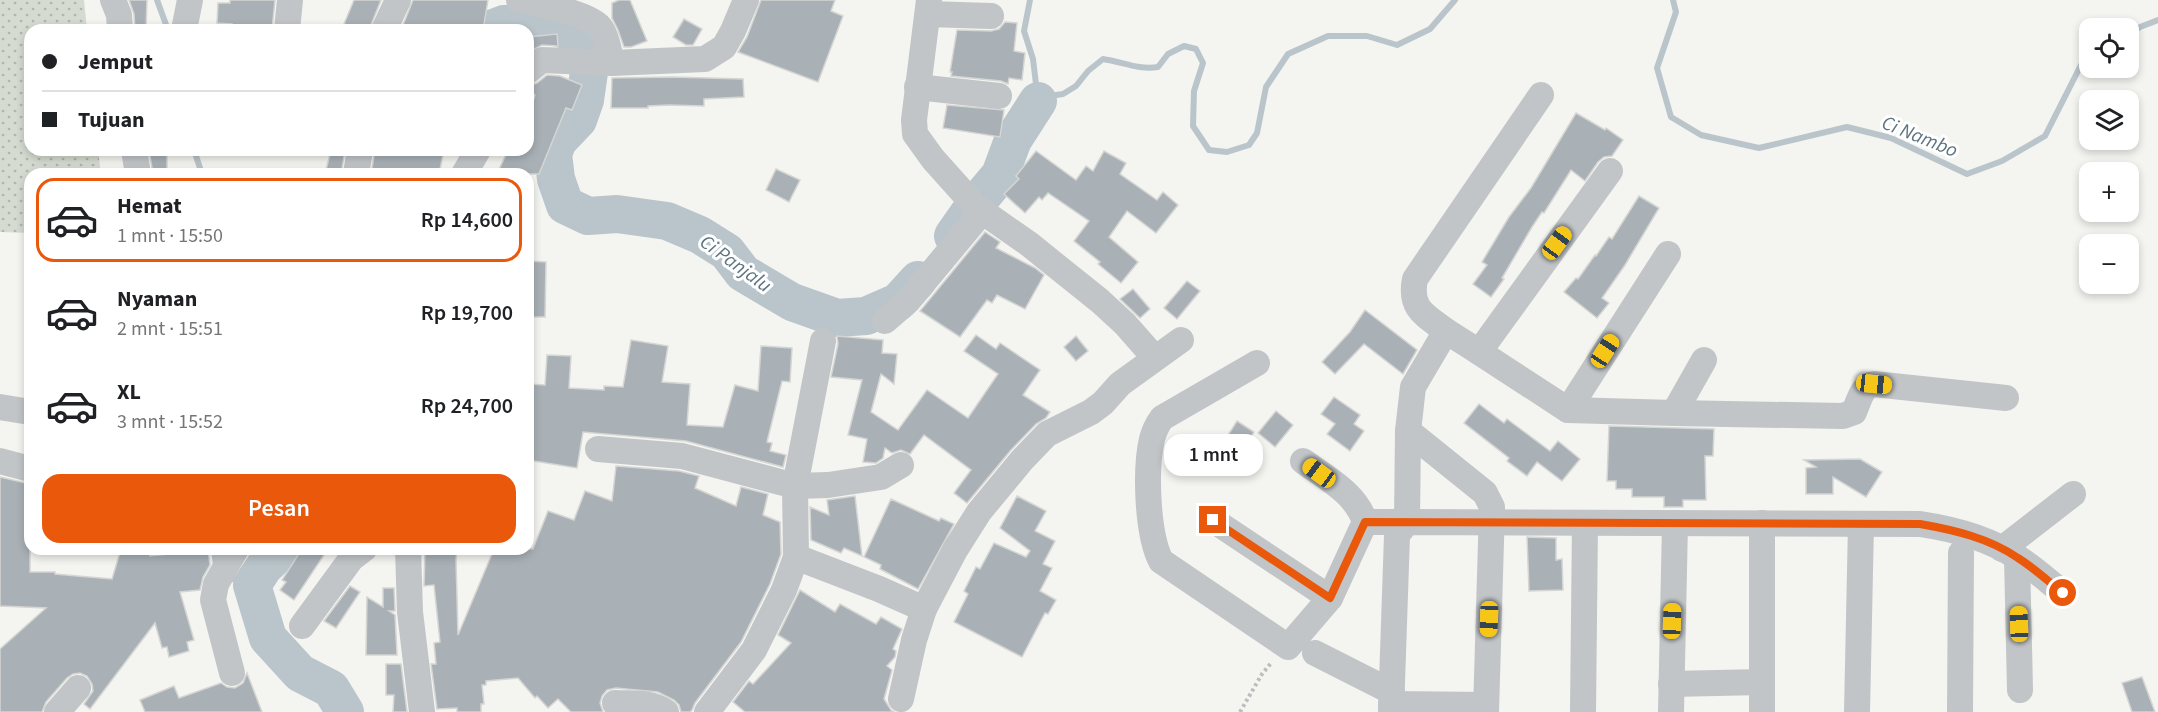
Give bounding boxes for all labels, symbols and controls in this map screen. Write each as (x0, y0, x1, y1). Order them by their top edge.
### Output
map controls (2079, 18, 2139, 294)
button: locate (2079, 18, 2139, 78)
text: Jemput (78, 46, 153, 78)
button: layers (2079, 90, 2139, 150)
text: Tujuan (78, 104, 145, 136)
water label: Ci Nambo (1877, 109, 1962, 165)
button: + (2079, 162, 2139, 222)
text: Hemat (117, 190, 182, 222)
icon: car (45, 193, 99, 247)
text: Rp 14,600 (421, 204, 513, 236)
text: 1 mnt · 15:50 (117, 222, 223, 250)
car (1539, 223, 1575, 263)
water label: Ci Panjalu (694, 228, 777, 299)
button: − (2079, 234, 2139, 294)
text: Nyaman (117, 283, 197, 315)
icon: car (45, 286, 99, 340)
text: Rp 19,700 (421, 297, 513, 329)
text: 2 mnt · 15:51 (117, 315, 223, 343)
car (1588, 331, 1622, 371)
car (1855, 373, 1893, 395)
text: XL (117, 376, 141, 408)
icon: car (45, 379, 99, 433)
text: Rp 24,700 (421, 390, 513, 422)
text: 3 mnt · 15:52 (117, 408, 223, 436)
callout: 1 mnt (1164, 433, 1262, 475)
text: 1 mnt (1189, 441, 1238, 469)
car (1299, 455, 1339, 491)
button: Pesan (42, 474, 516, 543)
route end (1199, 506, 1226, 533)
route start (2049, 579, 2076, 606)
car (1479, 601, 1499, 637)
car (1662, 603, 1682, 639)
car (2009, 606, 2029, 642)

